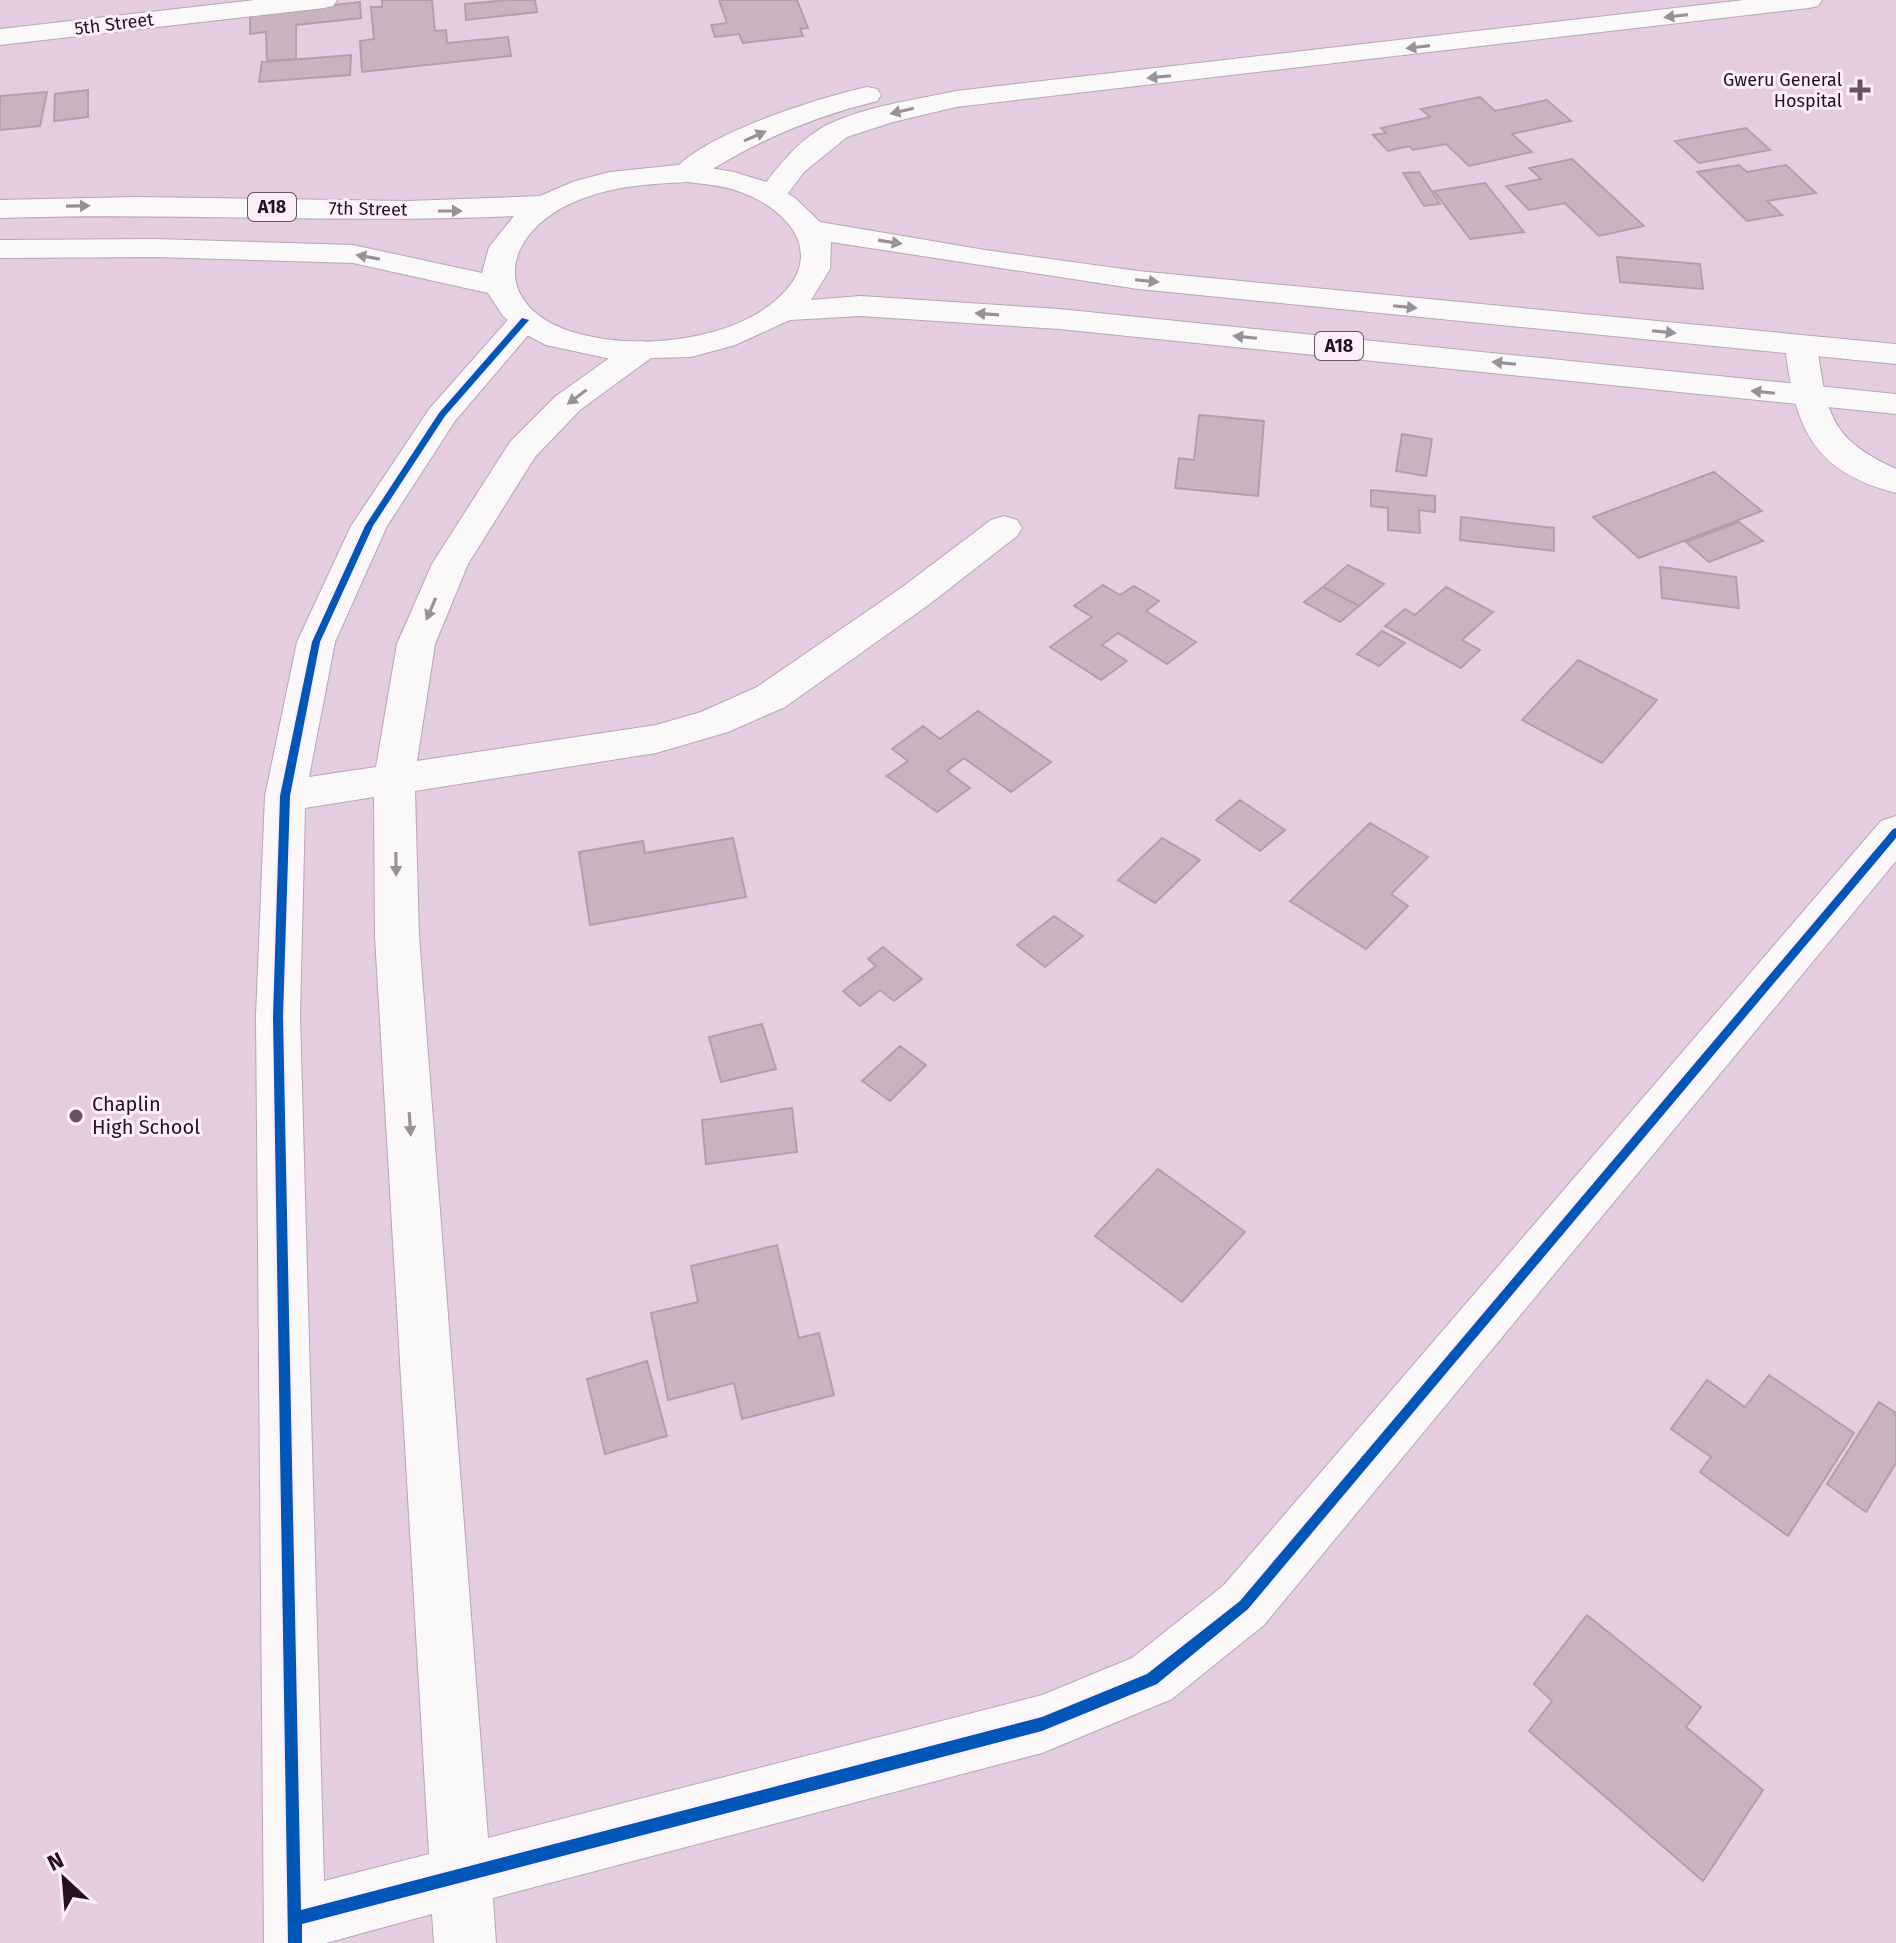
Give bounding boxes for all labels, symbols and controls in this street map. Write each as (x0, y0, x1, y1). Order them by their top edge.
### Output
street label: 5th Street (73, 8, 155, 40)
one-way arrow (1663, 10, 1688, 23)
one-way arrow (1405, 41, 1430, 54)
place label: Gweru General Hospital (1723, 69, 1842, 112)
one-way arrow (1146, 70, 1171, 83)
marker: Gweru General Hospital (1849, 79, 1871, 101)
one-way arrow (889, 105, 914, 118)
one-way arrow (744, 129, 767, 142)
road number: A18 (248, 193, 296, 221)
street label: 7th Street (328, 197, 408, 221)
one-way arrow (66, 200, 91, 213)
one-way arrow (438, 205, 463, 217)
one-way arrow (878, 236, 903, 249)
one-way arrow (355, 251, 380, 263)
one-way arrow (1135, 275, 1160, 288)
one-way arrow (1393, 301, 1418, 314)
one-way arrow (974, 307, 999, 320)
one-way arrow (1652, 326, 1677, 339)
one-way arrow (1233, 330, 1258, 343)
road number: A18 (1315, 332, 1363, 360)
one-way arrow (1491, 357, 1516, 370)
one-way arrow (1750, 385, 1775, 398)
one-way arrow (567, 388, 587, 404)
one-way arrow (425, 597, 438, 621)
one-way arrow (389, 852, 402, 877)
place label: Chaplin High School (92, 1092, 200, 1139)
marker: Chaplin High School (67, 1107, 85, 1125)
one-way arrow (404, 1112, 417, 1137)
north arrow (24, 1839, 104, 1919)
text: N (43, 1846, 68, 1877)

